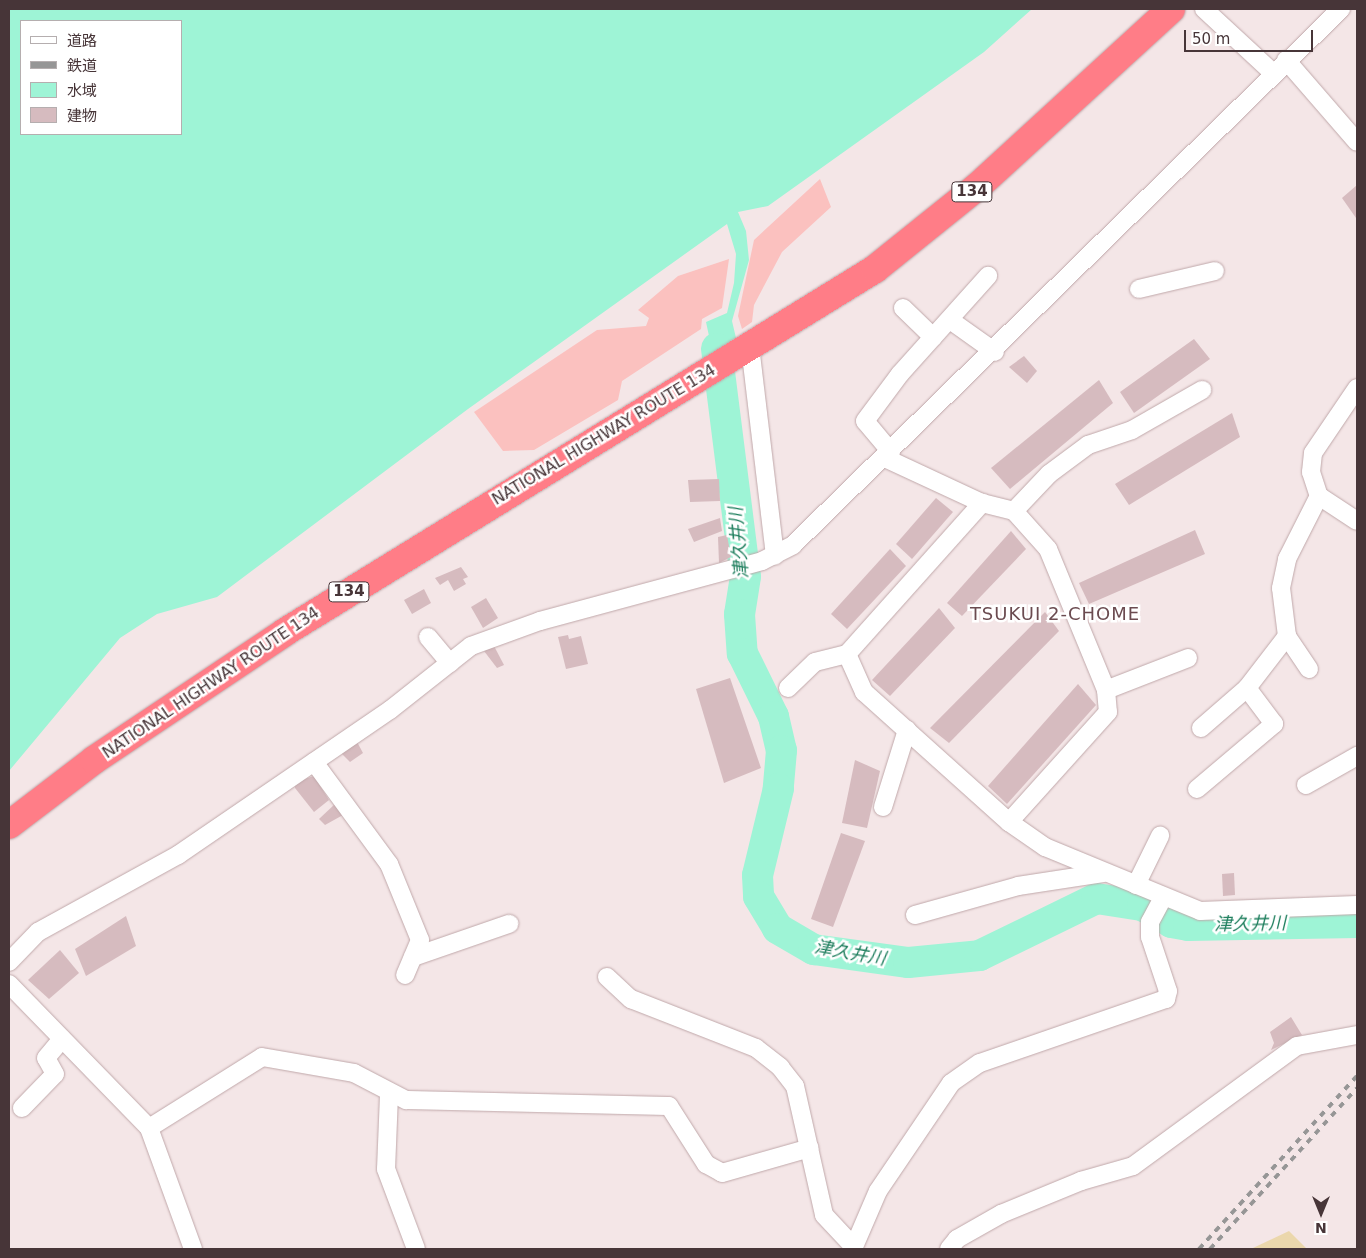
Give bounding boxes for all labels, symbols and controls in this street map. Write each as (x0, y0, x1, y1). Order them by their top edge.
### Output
legend (20, 20, 182, 135)
scale bar (1186, 20, 1315, 52)
text: 50 m (1192, 30, 1230, 48)
text: 道路 (67, 32, 97, 50)
text: 鉄道 (67, 57, 97, 75)
text: 水域 (67, 82, 97, 100)
text: 建物 (67, 107, 97, 125)
road number: 134 (951, 180, 993, 204)
street label: NATIONAL HIGHWAY ROUTE 134 (489, 361, 719, 509)
water label: 津久井川 (725, 506, 753, 580)
road number: 134 (328, 580, 370, 604)
street label: NATIONAL HIGHWAY ROUTE 134 (99, 603, 323, 763)
district label: TSUKUI 2-CHOME (968, 603, 1142, 625)
water label: 津久井川 (1214, 913, 1286, 935)
water label: 津久井川 (813, 936, 887, 970)
north arrow (1296, 1188, 1346, 1238)
text: N (1315, 1220, 1327, 1236)

